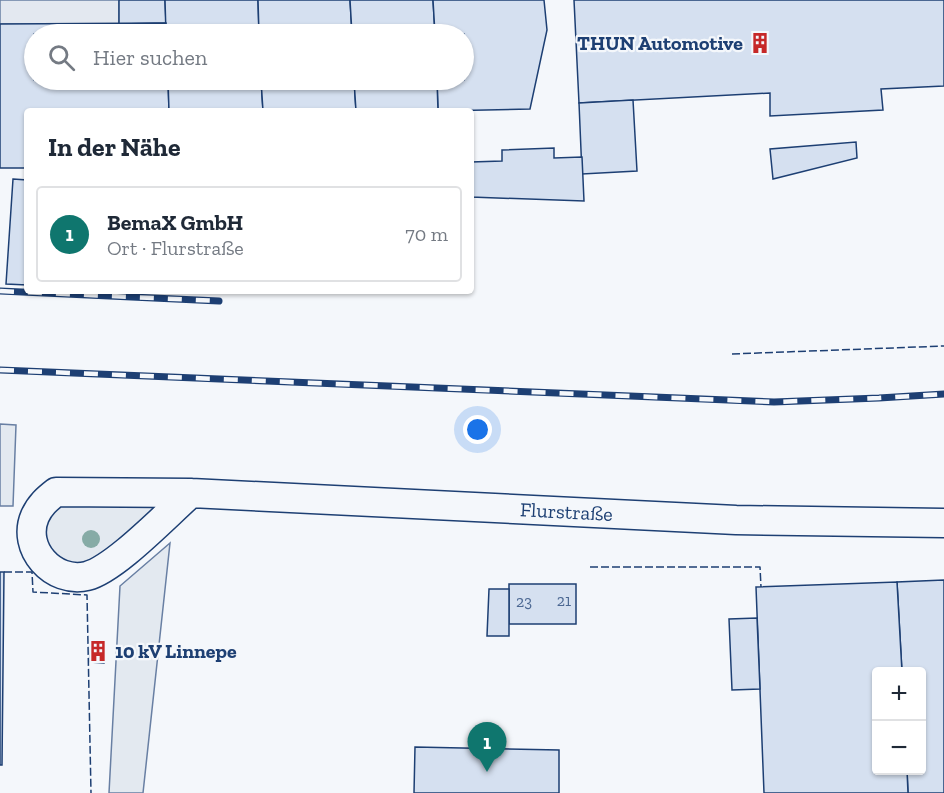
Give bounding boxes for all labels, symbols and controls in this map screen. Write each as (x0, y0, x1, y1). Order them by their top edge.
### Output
search box (24, 24, 474, 90)
place label: THUN Automotive (577, 31, 743, 55)
building icon: THUN Automotive (748, 31, 772, 55)
icon: search (45, 41, 78, 74)
text: Hier suchen (93, 44, 207, 71)
text: In der Nähe (48, 131, 180, 163)
text: BemaX GmbH (107, 209, 243, 236)
text: 1 (65, 222, 74, 246)
text: 70 m (405, 222, 448, 246)
text: Ort · Flurstraße (107, 236, 244, 260)
your location (463, 415, 492, 444)
street label: Flurstraße (519, 497, 613, 526)
house number: 21 (557, 591, 571, 610)
house number: 23 (516, 592, 532, 611)
building icon: 10 kV Linnepe (86, 639, 110, 663)
place label: 10 kV Linnepe (115, 639, 237, 663)
map controls (872, 667, 926, 775)
button: + (872, 667, 926, 721)
button: − (872, 721, 926, 775)
pin: 1 (468, 722, 506, 772)

